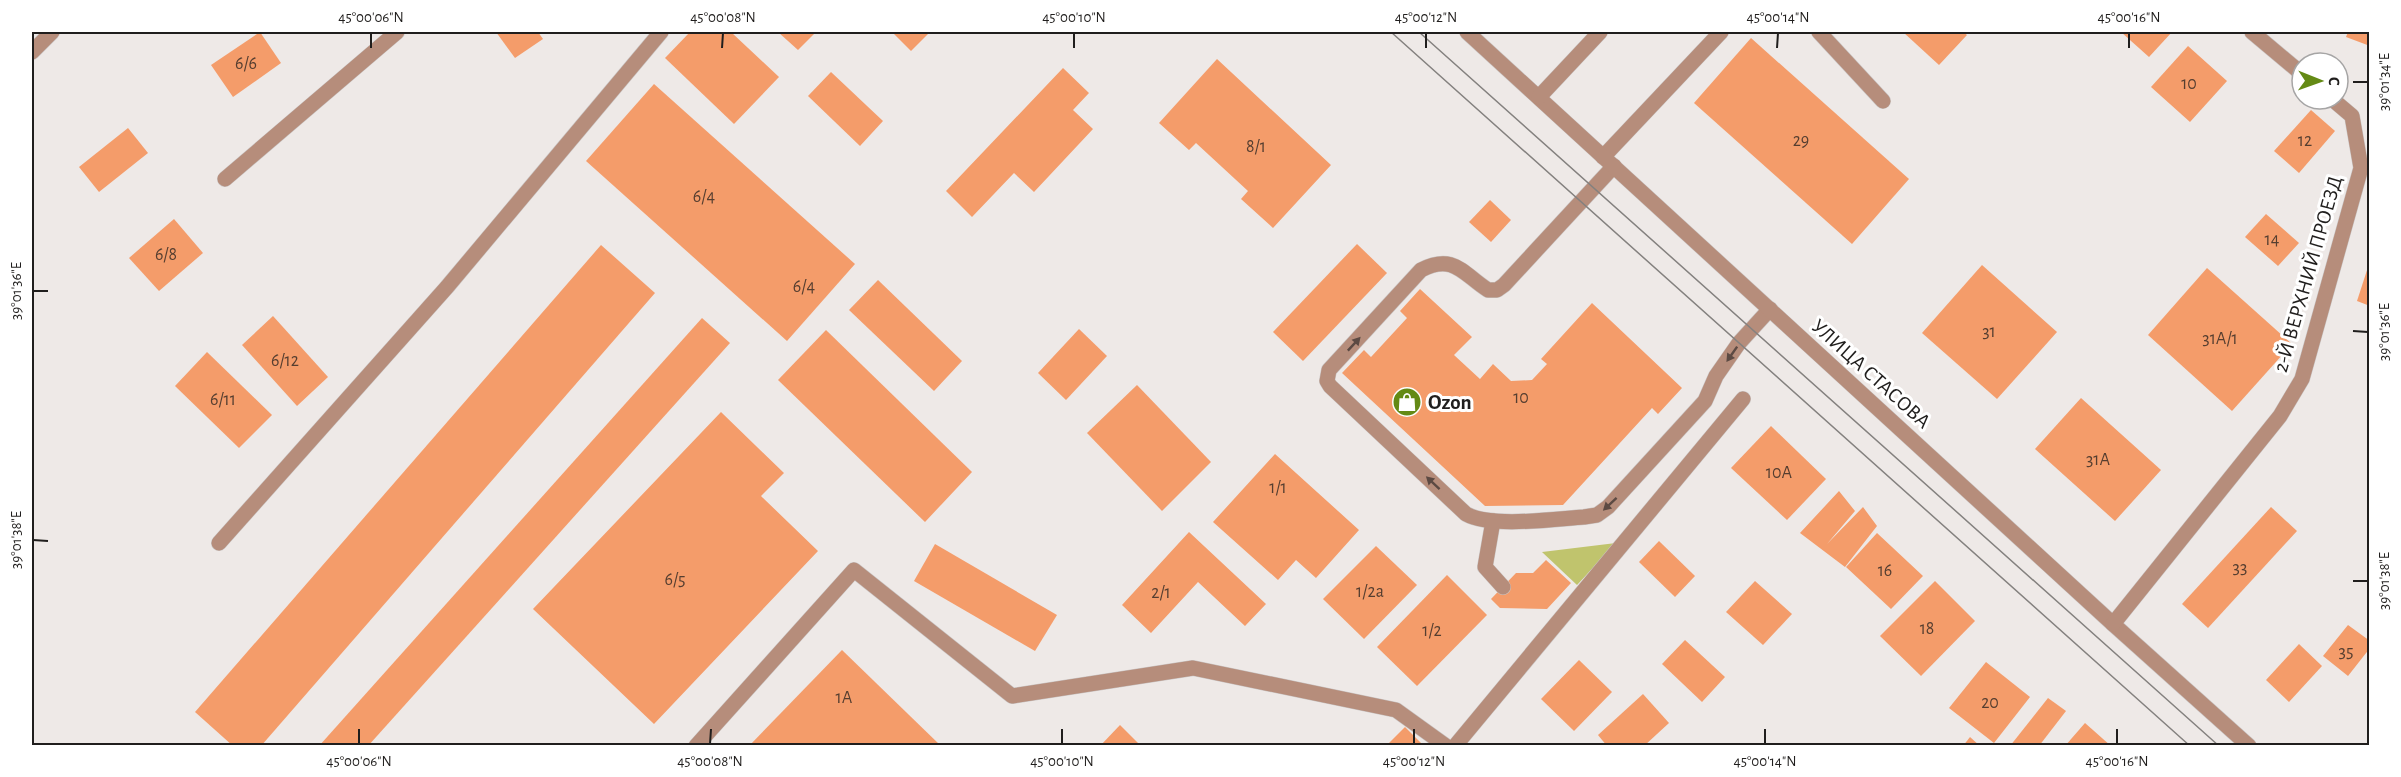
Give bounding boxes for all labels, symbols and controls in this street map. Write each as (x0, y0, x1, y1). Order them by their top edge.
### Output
text: 45°00'06"N (338, 10, 404, 25)
text: 45°00'08"N (690, 10, 756, 25)
text: 45°00'10"N (1042, 10, 1106, 25)
text: 45°00'12"N (1395, 10, 1457, 25)
text: 45°00'14"N (1746, 10, 1810, 25)
text: 45°00'16"N (2098, 10, 2160, 25)
north arrow (2290, 51, 2350, 111)
text: 39°01'34"E (2377, 53, 2392, 111)
house number: 6/6 (235, 55, 257, 73)
house number: 10 (2181, 75, 2197, 93)
text: С (2326, 77, 2342, 86)
house number: 29 (1793, 132, 1809, 150)
house number: 12 (2298, 132, 2312, 150)
house number: 8/1 (1246, 138, 1266, 156)
street label: 2-Й ВЕРХНИЙ ПРОЕЗД (2269, 173, 2346, 375)
house number: 6/4 (693, 188, 715, 206)
house number: 14 (2265, 231, 2280, 249)
house number: 6/8 (155, 246, 177, 264)
text: 39°01'36"E (9, 262, 24, 320)
house number: 6/4 (793, 278, 815, 296)
text: 39°01'36"E (2377, 303, 2392, 361)
street label: УЛИЦА СТАСОВА (1808, 315, 1934, 433)
house number: 31 (1982, 323, 1996, 341)
house number: 31А/1 (2202, 330, 2238, 348)
one-way arrow (1346, 337, 1360, 351)
one-way arrow (1726, 345, 1738, 361)
house number: 6/12 (271, 352, 299, 370)
shop icon: Ozon (1391, 386, 1423, 418)
house number: 10 (1513, 389, 1529, 407)
house number: 6/11 (210, 391, 236, 409)
place label: Ozon (1428, 392, 1472, 413)
house number: 31А (2086, 451, 2111, 469)
house number: 10А (1766, 464, 1793, 482)
one-way arrow (1426, 477, 1441, 490)
house number: 1/1 (1269, 479, 1287, 497)
one-way arrow (1602, 497, 1617, 511)
text: 39°01'38"E (9, 511, 24, 569)
text: 39°01'38"E (2377, 552, 2392, 610)
house number: 33 (2233, 559, 2247, 577)
house number: 16 (1878, 562, 1892, 580)
house number: 6/5 (664, 571, 686, 589)
house number: 1/2а (1356, 583, 1384, 601)
house number: 2/1 (1151, 584, 1171, 602)
house number: 18 (1920, 620, 1934, 638)
house number: 1/2 (1422, 622, 1442, 640)
house number: 35 (2339, 643, 2353, 661)
house number: 1А (836, 689, 853, 707)
house number: 20 (1981, 694, 1999, 712)
text: 45°00'06"N (326, 754, 392, 769)
text: 45°00'08"N (677, 754, 743, 769)
text: 45°00'10"N (1030, 754, 1094, 769)
text: 45°00'12"N (1383, 754, 1445, 769)
text: 45°00'14"N (1733, 754, 1797, 769)
text: 45°00'16"N (2086, 754, 2148, 769)

